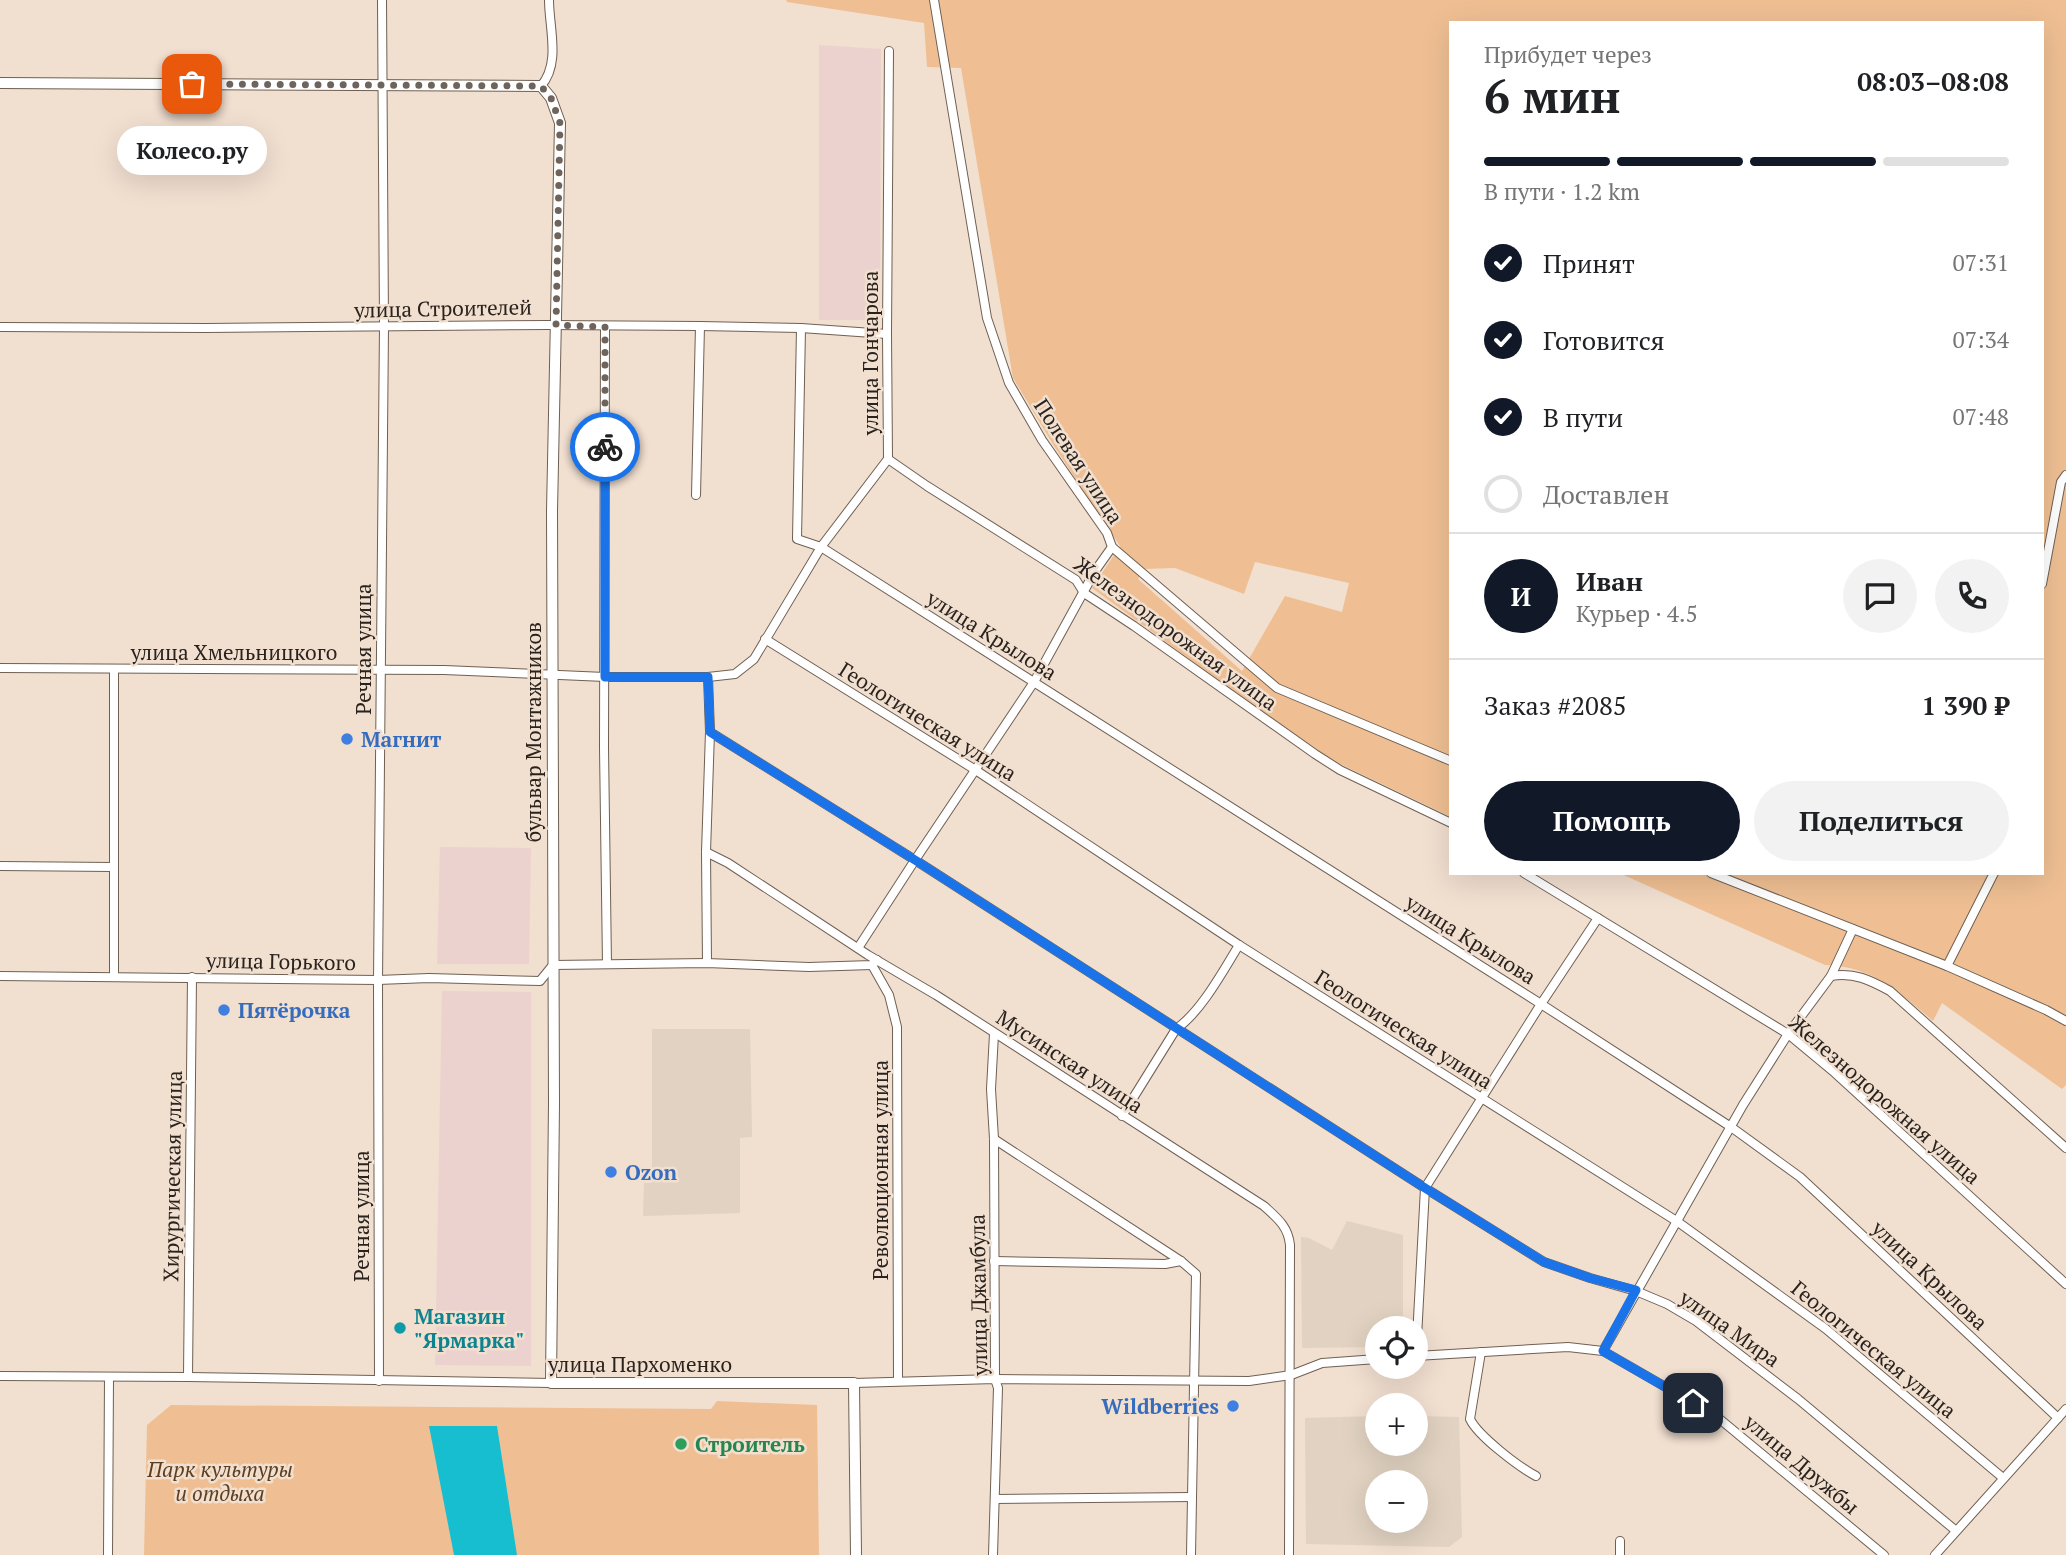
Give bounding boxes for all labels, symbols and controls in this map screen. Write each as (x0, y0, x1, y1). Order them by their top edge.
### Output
text: Прибудет через (1484, 39, 1652, 70)
pin (162, 54, 222, 114)
text: 08:03–08:08 (1857, 64, 2009, 98)
icon: bag (173, 65, 211, 103)
text: 6 мин (1484, 65, 1621, 126)
callout: Колесо.ру (117, 126, 267, 175)
text: Колесо.ру (136, 135, 248, 166)
text: В пути · 1.2 km (1484, 176, 1640, 207)
icon: check (1484, 244, 1522, 282)
text: Принят (1543, 246, 1635, 280)
text: 07:31 (1952, 247, 2009, 278)
street label: улица Гончарова (856, 270, 884, 436)
street label: улица Строителей (353, 292, 532, 324)
icon: check (1484, 321, 1522, 359)
text: Готовится (1543, 323, 1665, 357)
text: 07:34 (1952, 324, 2009, 355)
street label: Полевая улица (1028, 393, 1130, 529)
icon: check (1484, 398, 1522, 436)
text: В пути (1543, 400, 1623, 434)
text: 07:48 (1952, 401, 2009, 432)
courier (570, 412, 640, 482)
icon: bike (586, 428, 624, 466)
text: Доставлен (1543, 477, 1669, 511)
street label: Железнодорожная улица (1069, 550, 1284, 717)
button: chat (1843, 559, 1917, 633)
button: phone (1935, 559, 2009, 633)
text: Иван (1576, 564, 1643, 598)
text: И (1511, 579, 1531, 613)
street label: Речная улица (349, 583, 377, 715)
street label: улица Крылова (921, 583, 1063, 687)
text: Курьер · 4.5 (1576, 598, 1698, 629)
street label: бульвар Монтажников (519, 622, 547, 842)
street label: улица Хмельницкого (130, 638, 337, 666)
street label: Геологическая улица (834, 655, 1022, 787)
text: Заказ #2085 (1484, 688, 1627, 722)
text: 1 390 ₽ (1922, 688, 2009, 722)
place label: Магнит (361, 725, 442, 753)
marker: Магнит (339, 731, 355, 747)
button: Помощь (1484, 781, 1740, 861)
button: Поделиться (1754, 781, 2009, 861)
street label: улица Крылова (1400, 887, 1542, 991)
street label: улица Горького (205, 946, 356, 976)
street label: Геологическая улица (1310, 963, 1498, 1095)
place label: Пятёрочка (238, 996, 351, 1024)
marker: Пятёрочка (216, 1002, 232, 1018)
street label: Мусинская улица (991, 1003, 1149, 1119)
street label: Железнодорожная улица (1783, 1008, 1987, 1190)
street label: Революционная улица (866, 1059, 894, 1280)
street label: Хирургическая улица (156, 1070, 188, 1282)
street label: Речная улица (347, 1150, 375, 1282)
place label: Ozon (625, 1158, 677, 1186)
marker: Ozon (603, 1164, 619, 1180)
street label: улица Крылова (1865, 1213, 1994, 1336)
street label: улица Джамбула (963, 1214, 993, 1377)
street label: Геологическая улица (1786, 1274, 1963, 1424)
street label: улица Мира (1673, 1283, 1786, 1373)
place label: Магазин "Ярмарка" (414, 1302, 524, 1354)
map controls (1365, 1316, 1428, 1533)
button: locate (1365, 1316, 1428, 1379)
marker: Магазин "Ярмарка" (392, 1320, 408, 1336)
street label: улица Пархоменко (547, 1350, 732, 1378)
pin (1663, 1373, 1723, 1433)
icon: home (1674, 1384, 1712, 1422)
place label: Wildberries (1101, 1392, 1219, 1420)
button: + (1365, 1393, 1428, 1456)
marker: Wildberries (1225, 1398, 1241, 1414)
street label: улица Дружбы (1738, 1407, 1865, 1520)
place label: Строитель (695, 1430, 805, 1458)
marker: Строитель (673, 1436, 689, 1452)
park label: Парк культуры и отдыха (146, 1455, 293, 1507)
button: − (1365, 1470, 1428, 1533)

